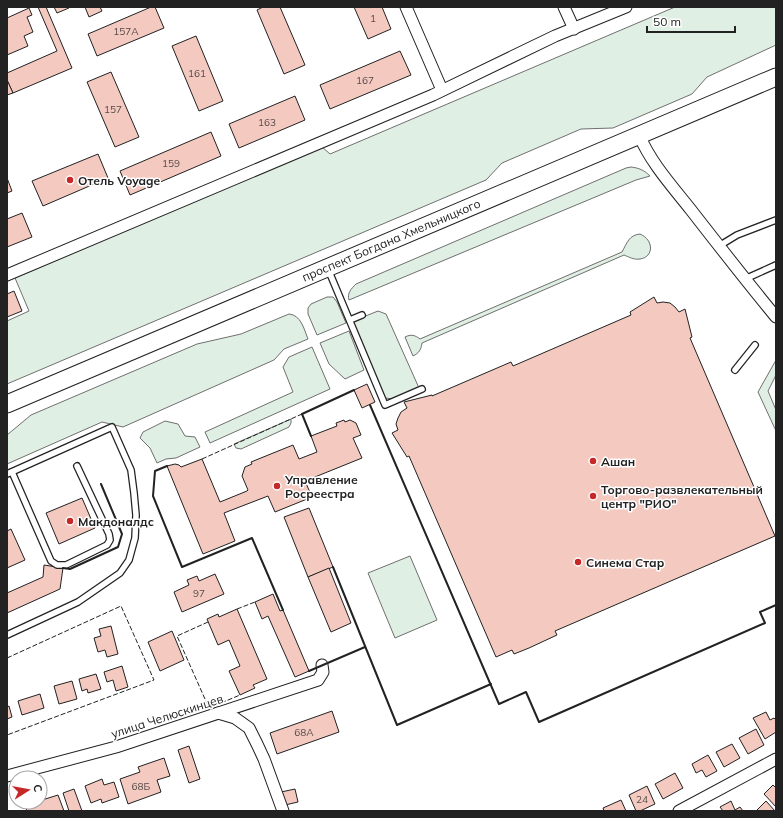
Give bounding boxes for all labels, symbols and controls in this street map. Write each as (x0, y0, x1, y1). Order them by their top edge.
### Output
scale bar (647, 8, 735, 34)
house number: 1 (370, 12, 376, 25)
text: 50 m (653, 14, 681, 29)
house number: 157А (113, 25, 139, 38)
house number: 161 (188, 67, 206, 80)
house number: 167 (356, 74, 374, 87)
house number: 157 (104, 103, 122, 116)
house number: 163 (258, 116, 276, 129)
house number: 159 (162, 157, 180, 170)
place label: Отель Voyage (78, 173, 160, 188)
marker: Отель Voyage (65, 175, 75, 185)
street label: проспект Богдана Хмельницкого (299, 195, 483, 285)
place label: Ашан (601, 454, 635, 469)
marker: Ашан (588, 456, 598, 466)
place label: Управление Росреестра (284, 472, 358, 501)
marker: Управление Росреестра (272, 481, 282, 491)
place label: Торгово-развлекательный центр "РИО" (601, 482, 763, 511)
marker: Торгово-развлекательный центр "РИО" (588, 491, 598, 501)
place label: Макдоналдс (78, 514, 154, 529)
marker: Макдоналдс (65, 516, 75, 526)
place label: Синема Стар (586, 555, 665, 570)
marker: Синема Стар (573, 557, 583, 567)
house number: 97 (193, 587, 205, 600)
street label: улица Челюскинцев (109, 691, 225, 741)
house number: 68А (294, 726, 314, 739)
north arrow (8, 770, 48, 810)
house number: 68Б (132, 780, 151, 793)
text: С (30, 783, 45, 794)
house number: 24 (636, 793, 648, 806)

